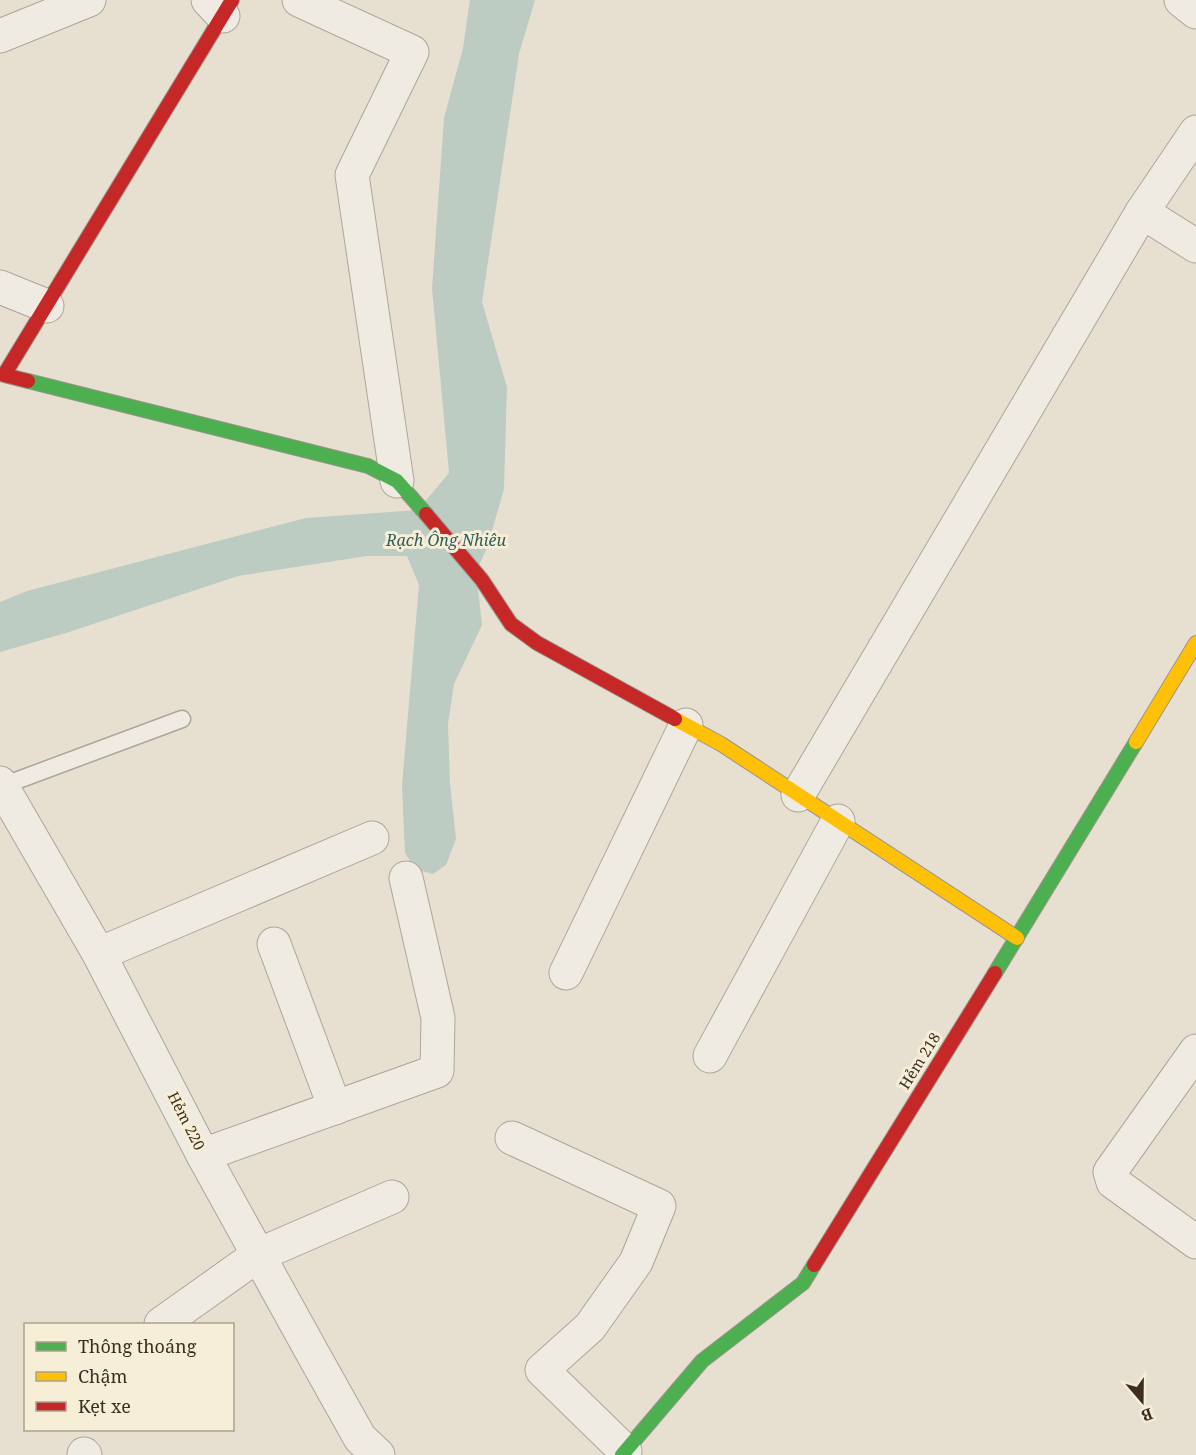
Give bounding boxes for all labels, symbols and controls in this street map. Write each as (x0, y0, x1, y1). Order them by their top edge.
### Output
water label: Rạch Ông Nhiêu (385, 529, 506, 551)
street label: Hẻm 218 (894, 1028, 944, 1093)
street label: Hẻm 220 (164, 1088, 210, 1153)
legend (24, 1323, 234, 1431)
text: Thông thoáng (78, 1334, 197, 1358)
text: Chậm (78, 1364, 128, 1388)
north arrow (1112, 1371, 1172, 1431)
text: Kẹt xe (78, 1394, 131, 1418)
text: B (1138, 1403, 1156, 1427)

